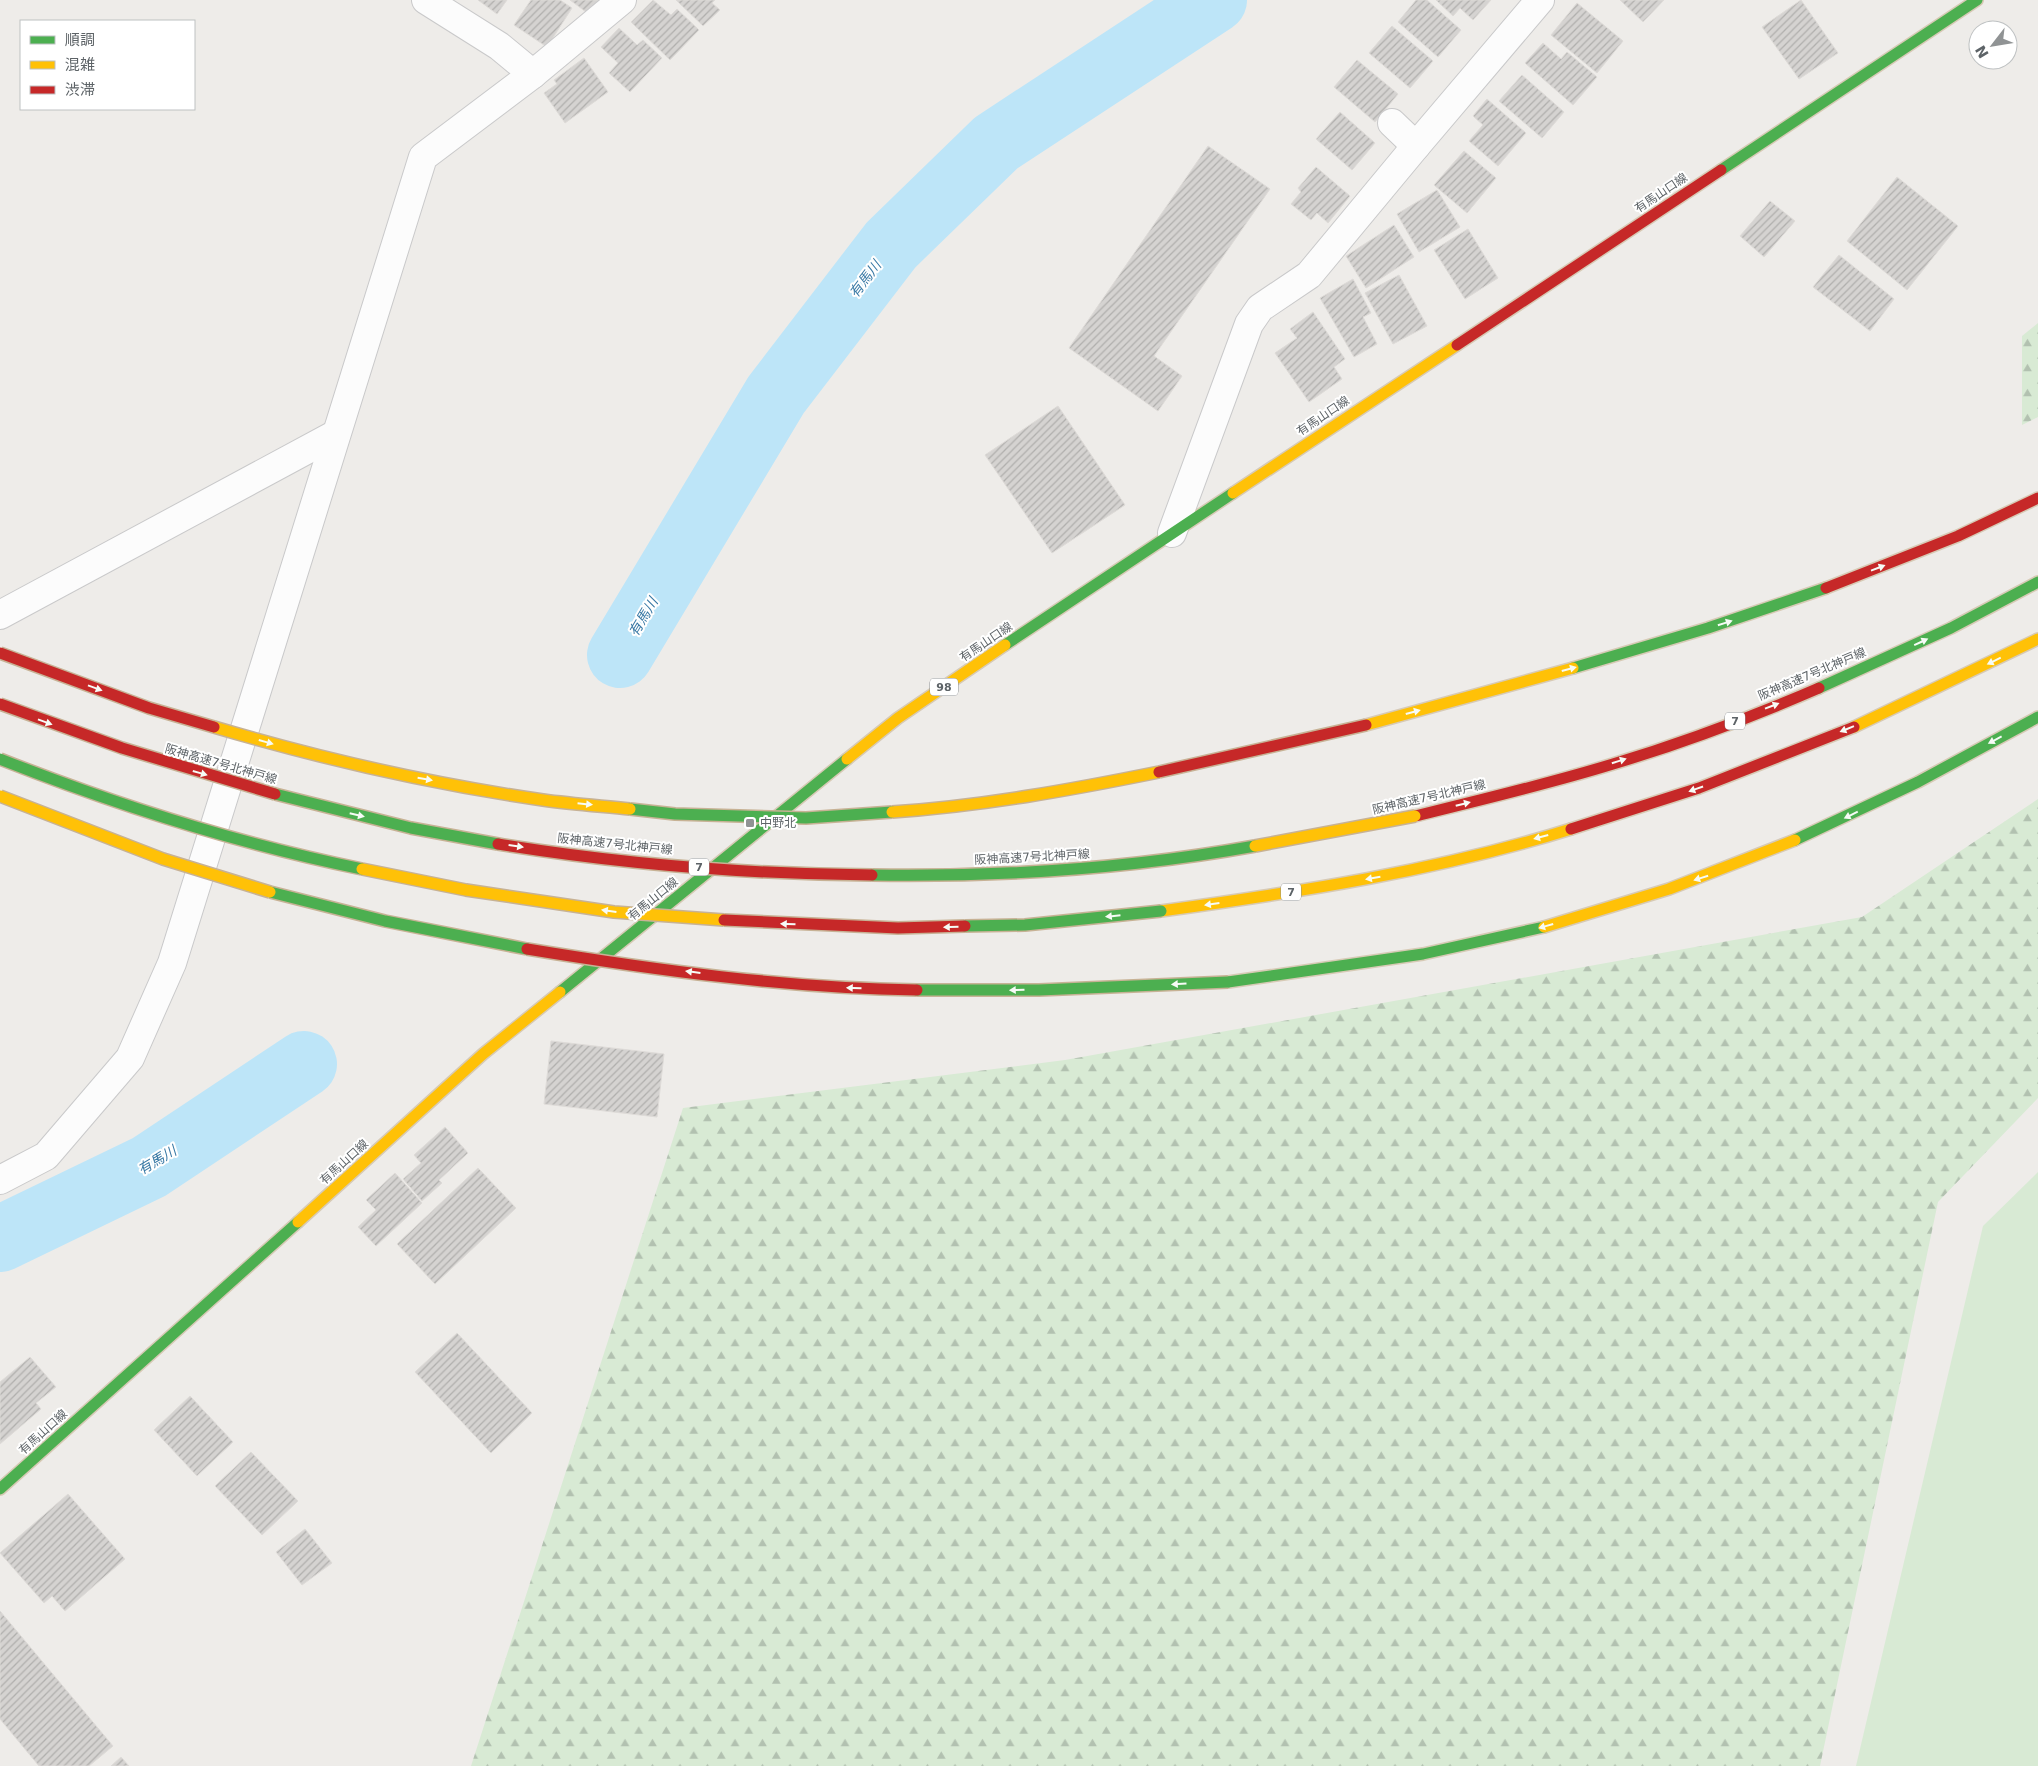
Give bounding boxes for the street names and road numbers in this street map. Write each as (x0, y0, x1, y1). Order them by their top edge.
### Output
street label: 有馬山口線 (1632, 170, 1690, 216)
street label: 有馬山口線 (1294, 393, 1352, 439)
street label: 有馬山口線 (957, 619, 1015, 665)
street label: 阪神高速7号北神戸線 (1756, 645, 1868, 703)
road number: 98 (930, 679, 958, 696)
road number: 7 (1725, 712, 1745, 729)
street label: 阪神高速7号北神戸線 (163, 741, 279, 787)
street label: 阪神高速7号北神戸線 (1371, 777, 1487, 817)
street label: 阪神高速7号北神戸線 (557, 831, 673, 857)
street label: 阪神高速7号北神戸線 (974, 847, 1090, 867)
road number: 7 (689, 859, 709, 876)
street label: 有馬山口線 (625, 875, 681, 923)
road number: 7 (1281, 884, 1301, 900)
street label: 有馬山口線 (317, 1137, 371, 1187)
street label: 有馬山口線 (16, 1407, 70, 1457)

